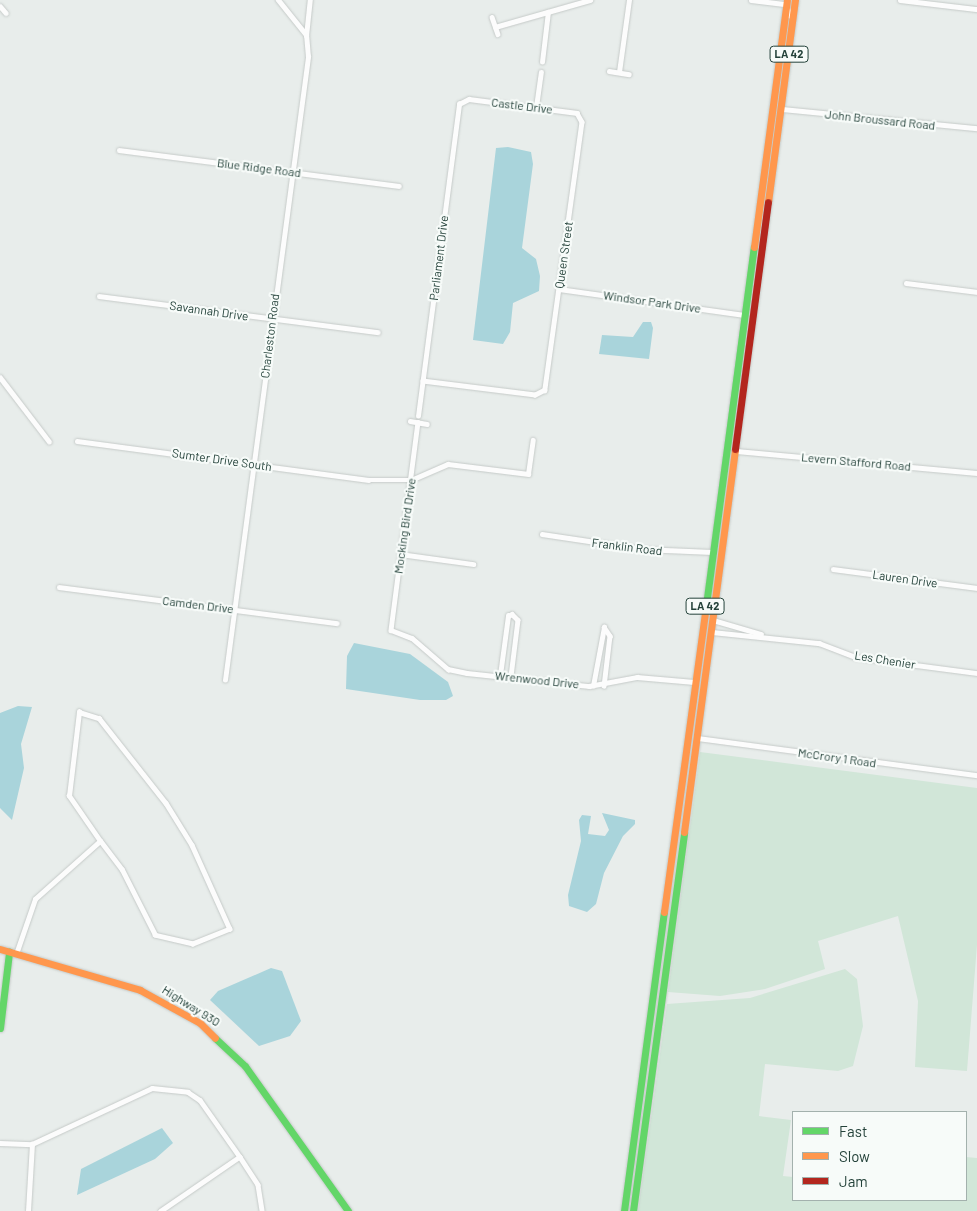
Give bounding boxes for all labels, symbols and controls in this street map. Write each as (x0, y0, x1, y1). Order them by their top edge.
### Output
road number: LA 42 (769, 46, 809, 62)
street label: Castle Drive (490, 95, 554, 117)
street label: John Broussard Road (824, 107, 936, 133)
street label: Blue Ridge Road (216, 156, 302, 180)
street label: Parliament Drive (427, 215, 451, 301)
street label: Queen Street (552, 220, 576, 290)
street label: Windsor Park Drive (602, 288, 702, 316)
street label: Charleston Road (258, 293, 282, 379)
street label: Savannah Drive (169, 298, 249, 324)
street label: Sumter Drive South (171, 446, 273, 474)
street label: Levern Stafford Road (801, 450, 911, 474)
street label: Mocking Bird Drive (391, 477, 419, 575)
street label: Franklin Road (591, 536, 663, 558)
street label: Lauren Drive (871, 567, 939, 591)
street label: Camden Drive (162, 593, 234, 617)
road number: LA 42 (685, 598, 725, 614)
street label: Les Chenier (853, 648, 917, 672)
street label: Wrenwood Drive (494, 668, 580, 692)
street label: McCrory 1 Road (797, 745, 877, 771)
street label: Highway 930 (159, 983, 223, 1029)
legend (792, 1111, 967, 1201)
text: Fast (839, 1122, 867, 1140)
text: Slow (839, 1147, 870, 1165)
text: Jam (839, 1172, 868, 1190)

